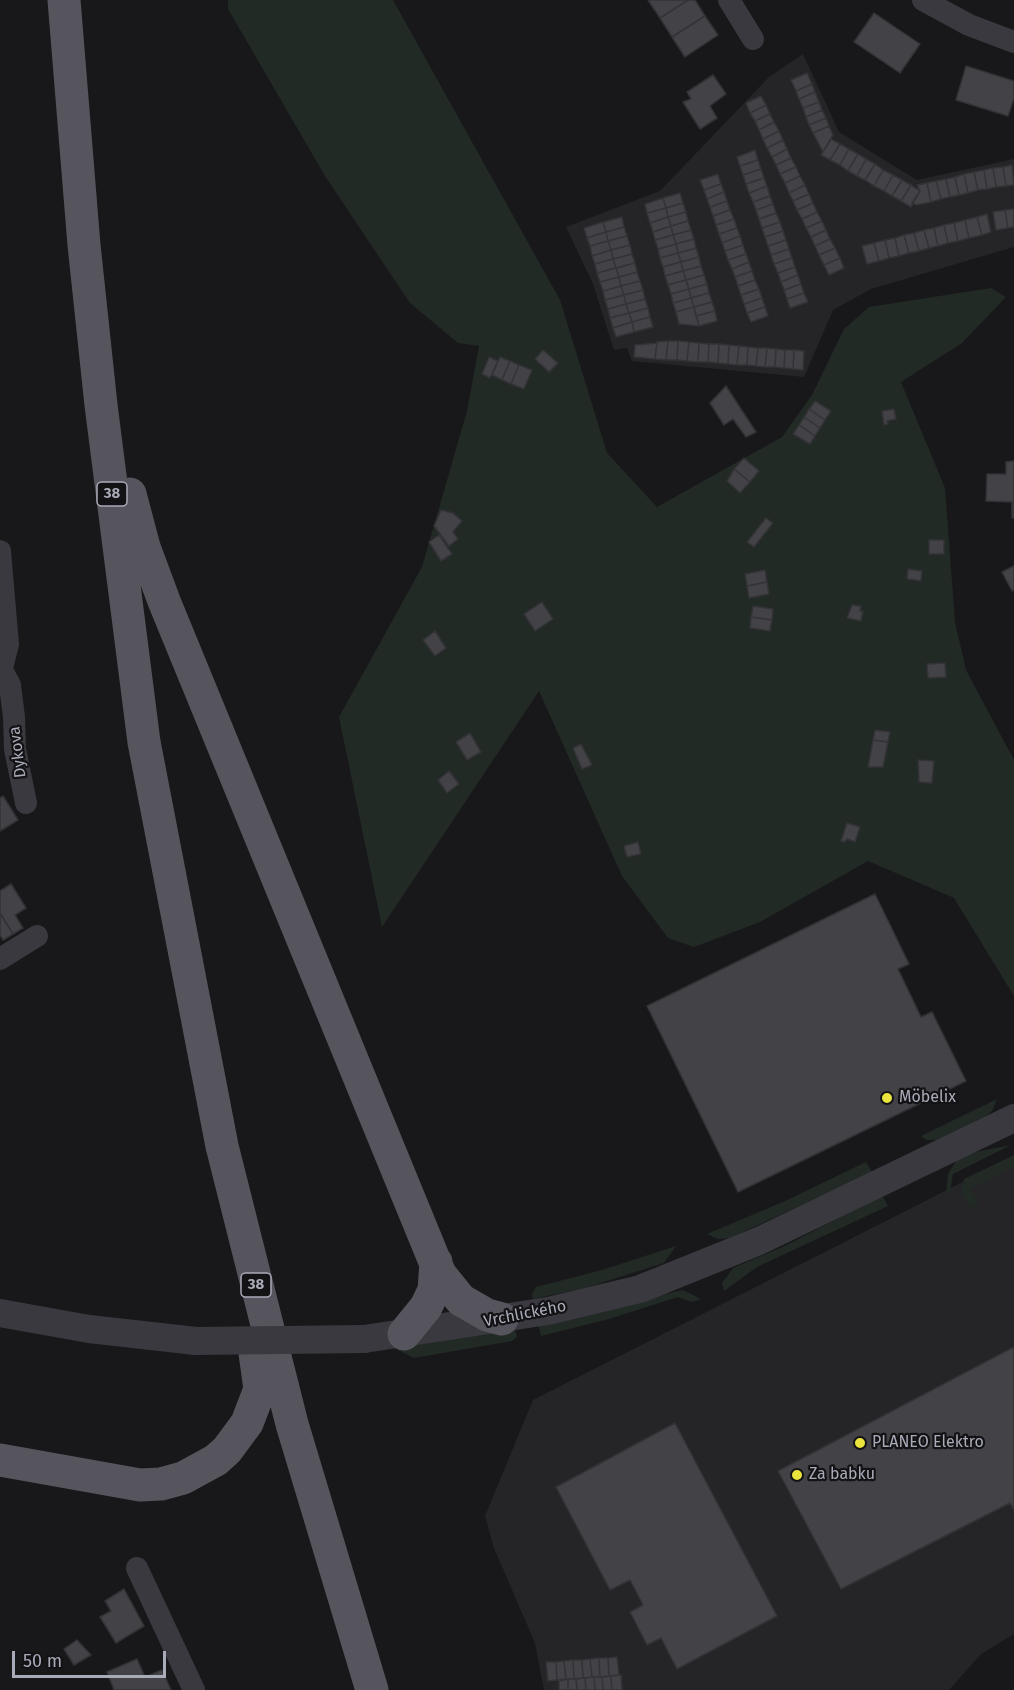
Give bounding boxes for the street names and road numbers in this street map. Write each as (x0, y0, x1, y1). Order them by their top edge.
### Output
road number: 38 (97, 482, 127, 506)
street label: Dykova (5, 725, 31, 779)
road number: 38 (241, 1273, 271, 1297)
street label: Vrchlického (482, 1297, 568, 1331)

